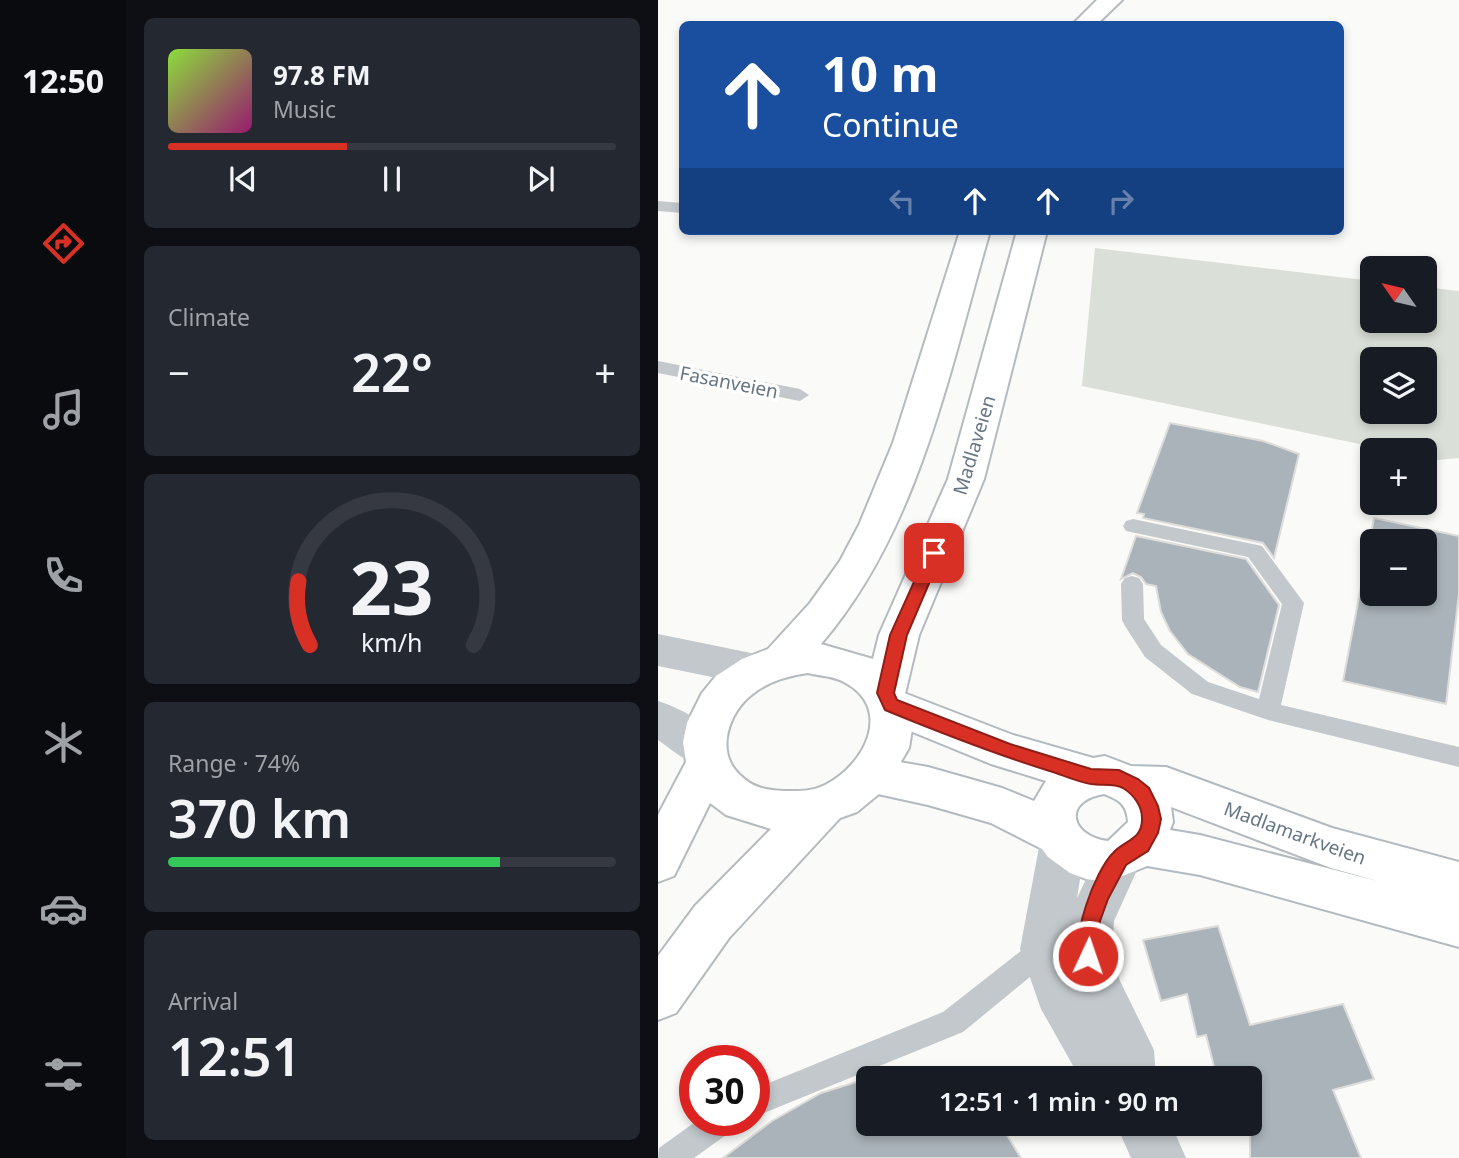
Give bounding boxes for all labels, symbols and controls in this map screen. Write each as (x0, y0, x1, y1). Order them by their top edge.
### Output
text: 10 m (822, 40, 939, 106)
icon: ahead (707, 49, 798, 140)
text: 97.8 FM (273, 57, 370, 93)
text: 12:50 (22, 59, 104, 102)
text: Music (273, 93, 336, 125)
text: Continue (822, 103, 959, 146)
icon: previous (224, 160, 262, 198)
icon: pause (373, 160, 411, 198)
icon: next (522, 160, 560, 198)
icon: left (883, 182, 921, 220)
icon: ahead (956, 182, 994, 220)
icon: ahead (1029, 182, 1067, 220)
icon: right (1102, 182, 1140, 220)
icon: directions (39, 219, 88, 268)
north arrow (1360, 256, 1437, 332)
map controls (1360, 256, 1437, 606)
text: Climate (168, 301, 250, 333)
text: 22° (351, 336, 433, 407)
text: − (168, 346, 190, 398)
text: + (594, 346, 616, 398)
button: layers (1360, 347, 1437, 424)
street label: Fasanveien (678, 360, 780, 404)
icon: music (39, 385, 88, 434)
street label: Madlaveien (947, 392, 1001, 498)
button: + (1360, 438, 1437, 515)
pin (904, 523, 964, 583)
button: − (1360, 529, 1437, 606)
icon: arrive (915, 534, 953, 572)
text: 23 (350, 537, 434, 636)
icon: phone (39, 551, 88, 600)
text: km/h (361, 625, 423, 659)
icon: climate (39, 718, 88, 767)
text: Range · 74% (168, 747, 300, 779)
text: 370 km (168, 782, 351, 853)
street label: Madlamarkveien (1220, 795, 1370, 871)
icon: car (39, 884, 88, 933)
position arrow (1051, 919, 1125, 993)
text: Arrival (168, 985, 238, 1017)
text: 12:51 (168, 1020, 301, 1091)
speed limit sign: 30 (679, 1045, 770, 1136)
icon: filters (39, 1050, 88, 1099)
text: 12:51 · 1 min · 90 m (939, 1083, 1179, 1119)

